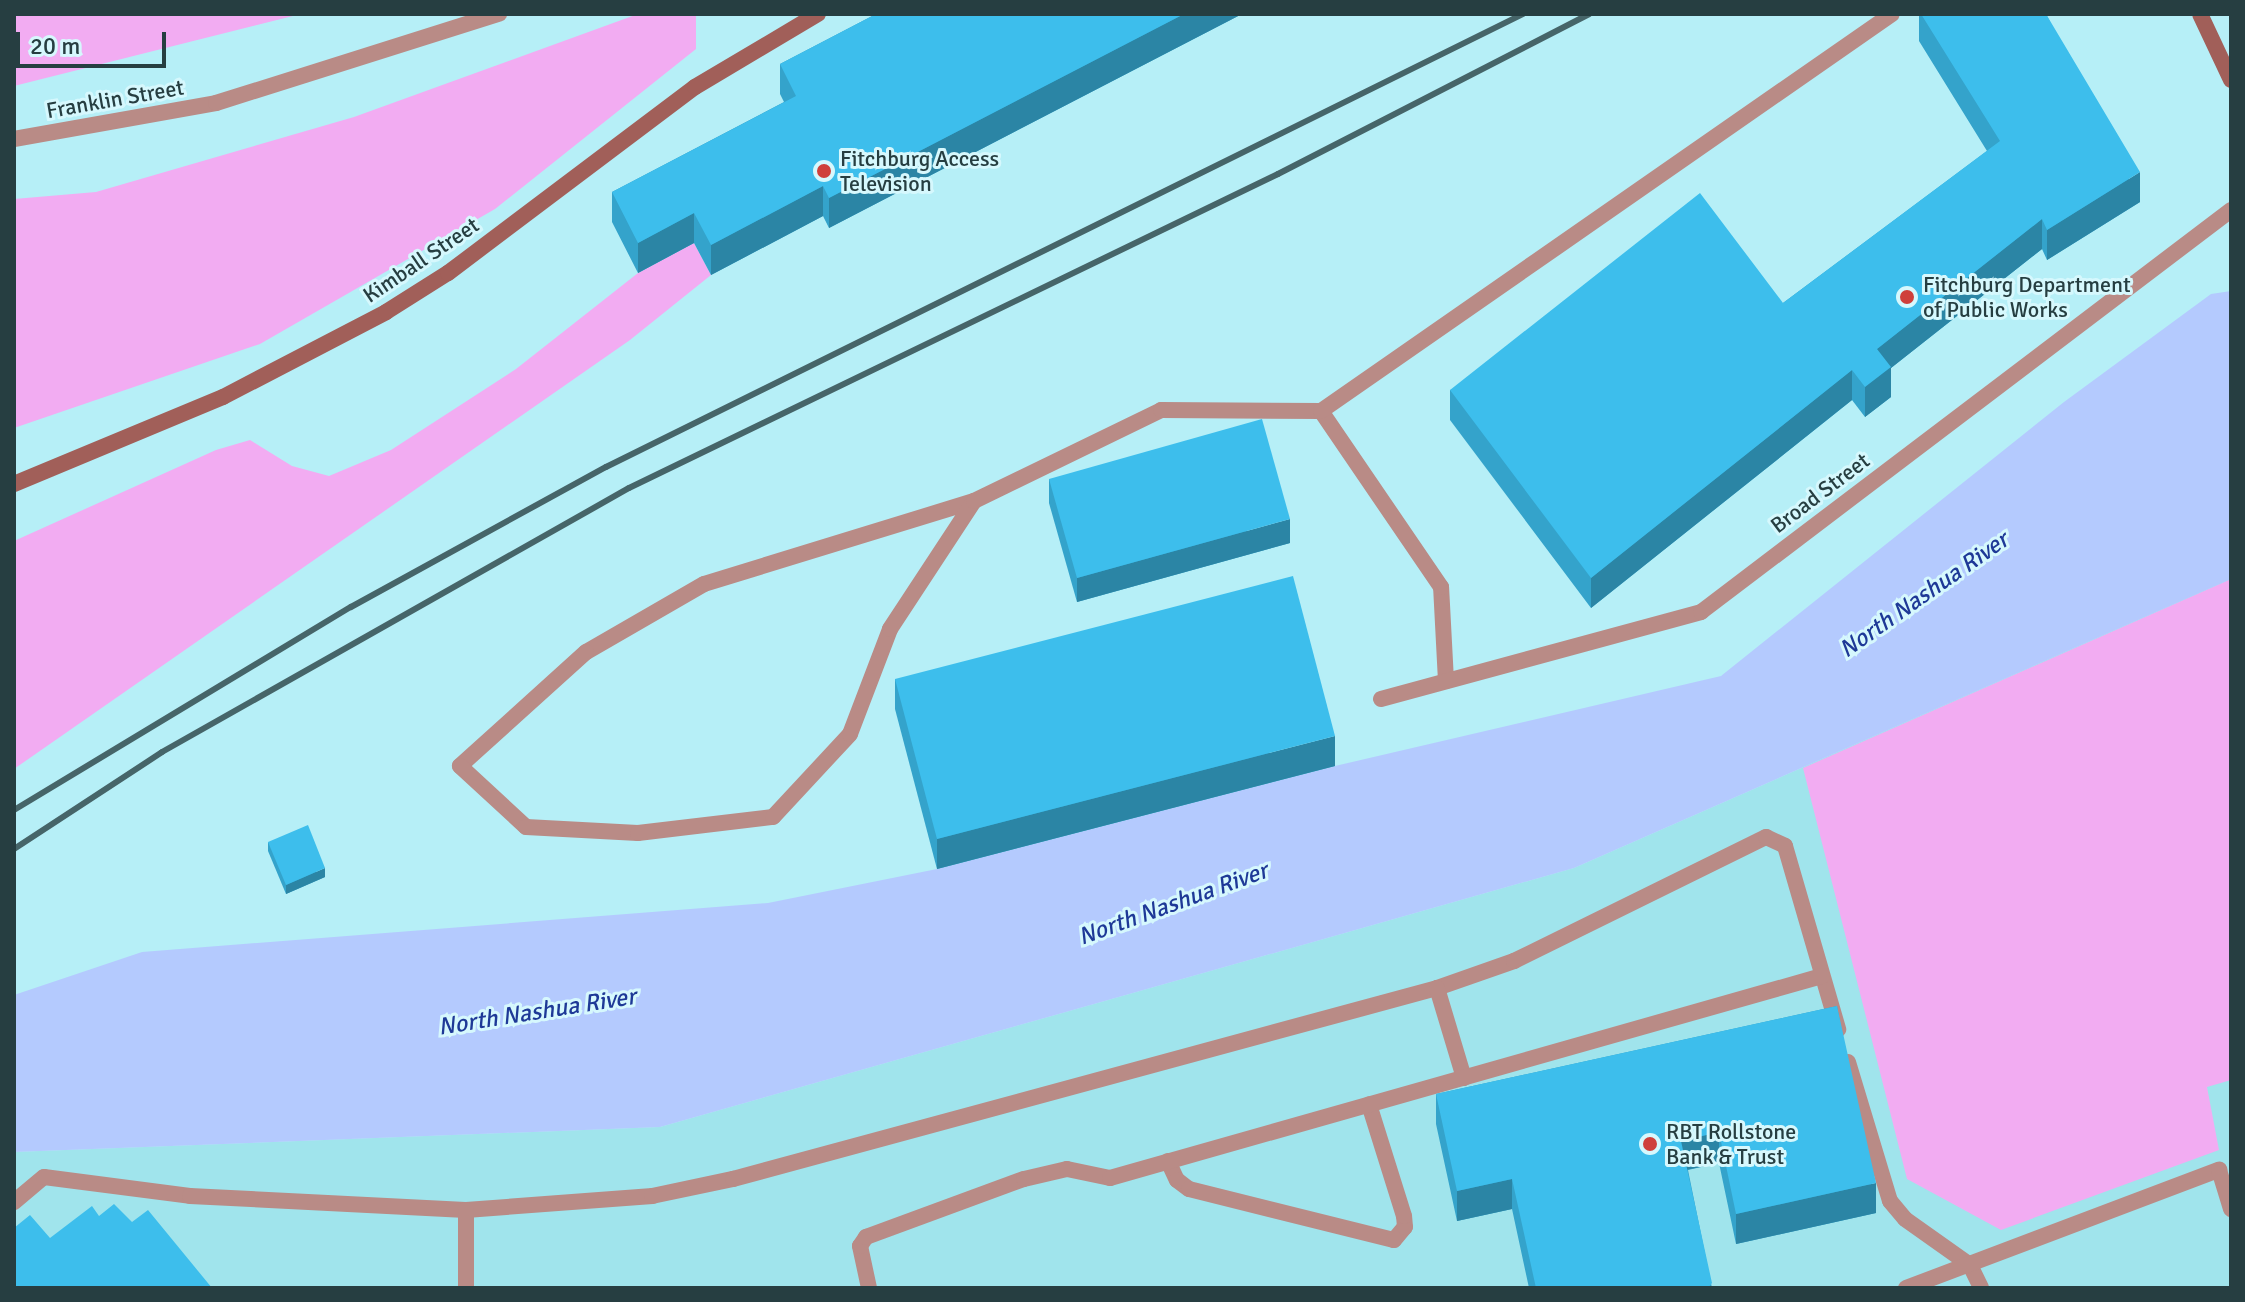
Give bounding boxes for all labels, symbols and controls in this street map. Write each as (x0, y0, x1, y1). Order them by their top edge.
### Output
scale bar (20, 16, 170, 66)
text: 20 m (30, 31, 80, 61)
street label: Franklin Street (44, 74, 186, 124)
place label: Fitchburg Access Television (840, 145, 999, 196)
marker: Fitchburg Access Television (815, 162, 833, 180)
street label: Kimball Street (358, 212, 484, 308)
place label: Fitchburg Department of Public Works (1923, 271, 2131, 322)
marker: Fitchburg Department of Public Works (1898, 288, 1916, 306)
street label: Broad Street (1765, 447, 1875, 539)
water label: North Nashua River (1834, 526, 2014, 664)
water label: North Nashua River (1074, 856, 1272, 952)
water label: North Nashua River (436, 982, 638, 1042)
place label: RBT Rollstone Bank & Trust (1666, 1118, 1796, 1170)
marker: RBT Rollstone Bank & Trust (1641, 1135, 1659, 1153)

